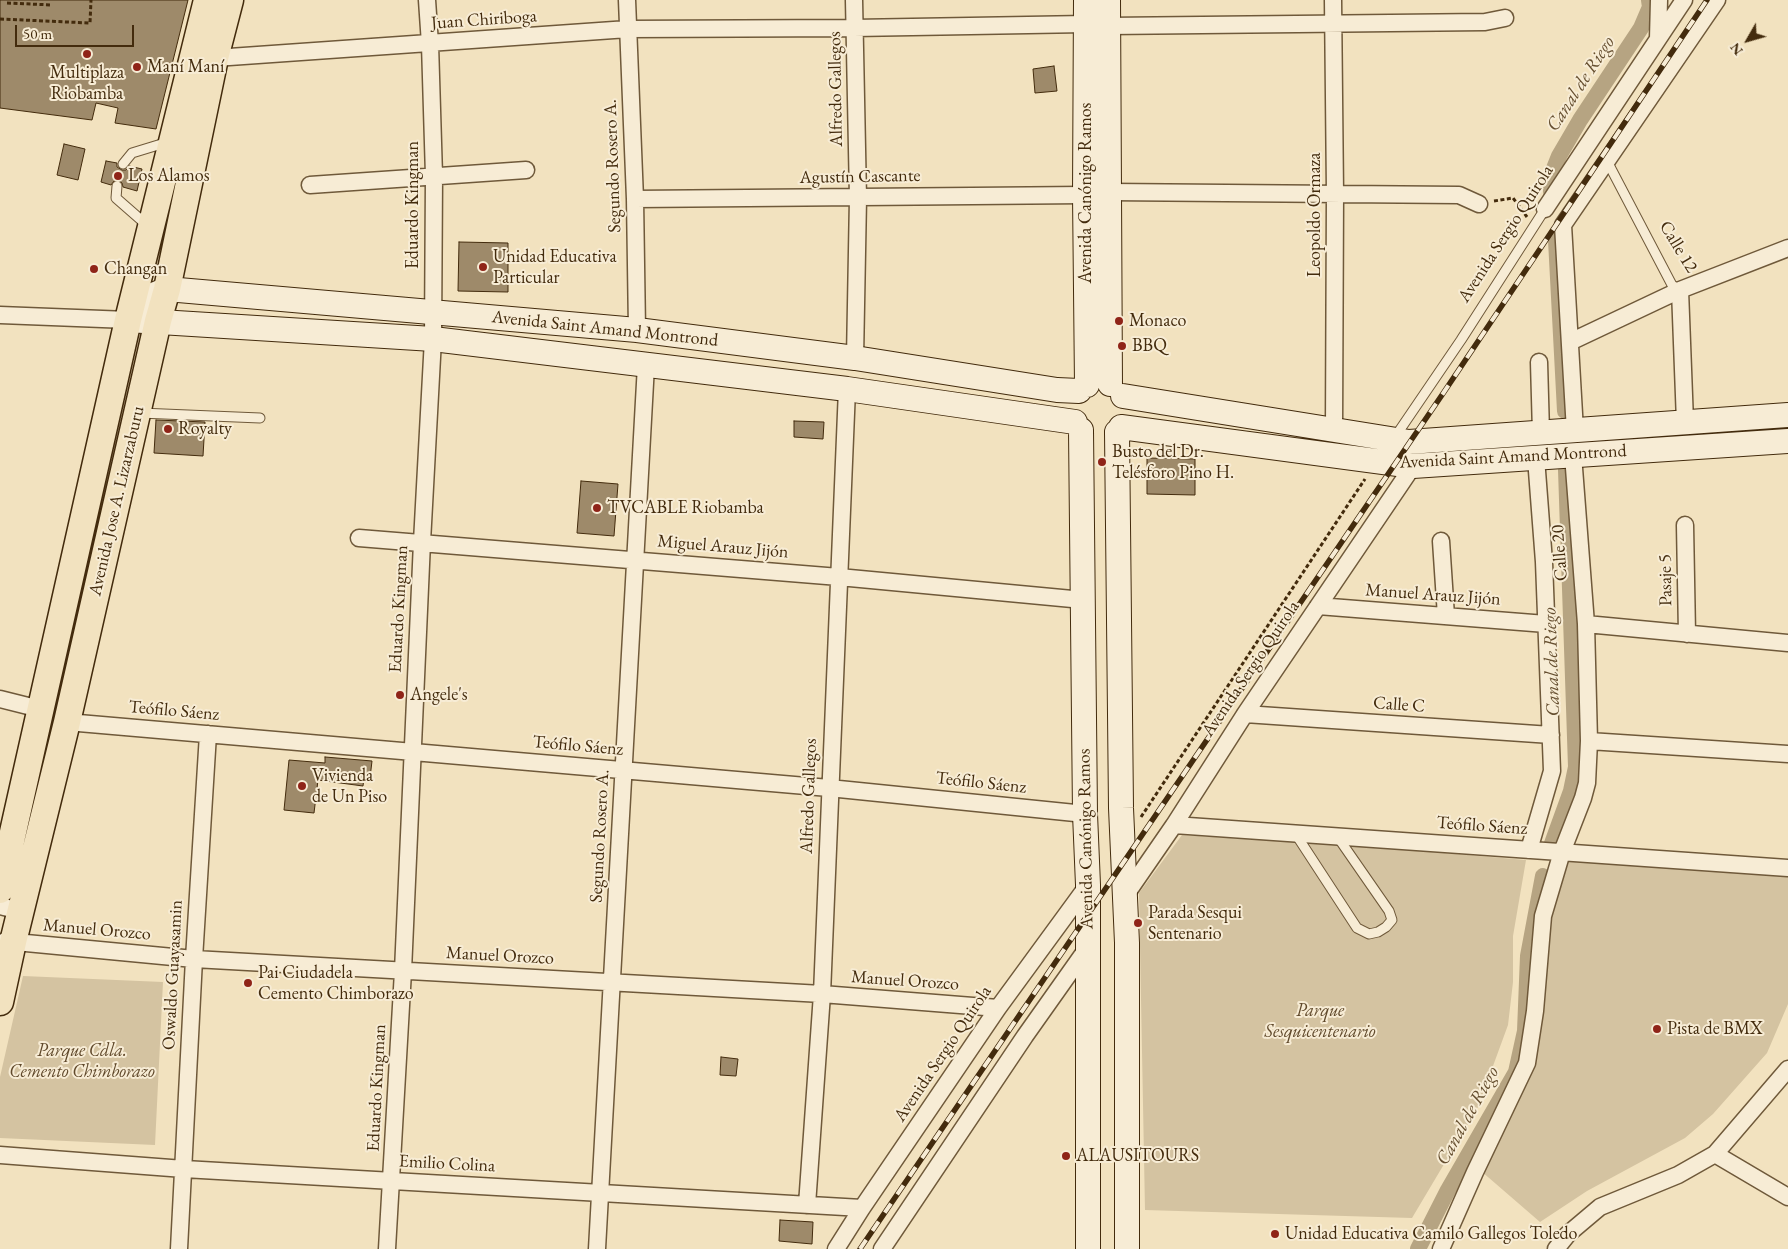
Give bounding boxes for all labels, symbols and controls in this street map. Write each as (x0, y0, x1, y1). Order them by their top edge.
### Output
street label: Juan Chiriboga (430, 6, 538, 34)
scale bar (18, 15, 136, 47)
north arrow (1723, 15, 1773, 65)
text: 50 m (23, 24, 52, 43)
street label: Alfredo Gallegos (824, 31, 848, 147)
water label: Canal de Riego (1542, 32, 1620, 136)
text: N (1726, 39, 1747, 59)
marker: Multiplaza Riobamba (81, 48, 93, 60)
place label: Maní Maní (147, 56, 225, 78)
marker: Maní Maní (131, 61, 143, 73)
place label: Multiplaza Riobamba (50, 62, 124, 104)
street label: Segundo Rosero A. (600, 99, 626, 233)
street label: Avenida Canónigo Ramos (1075, 103, 1097, 283)
street label: Eduardo Kingman (402, 141, 424, 269)
street label: Leopoldo Ormaza (1304, 153, 1326, 277)
street label: Avenida Sergio Quirola (1454, 161, 1558, 307)
place label: Los Alamos (128, 165, 210, 187)
street label: Agustín Cascante (799, 165, 921, 189)
marker: Los Alamos (112, 170, 124, 182)
street label: Calle 12 (1654, 217, 1702, 277)
place label: Unidad Educativa Particular (493, 246, 617, 288)
place label: Changan (104, 258, 167, 280)
marker: Unidad Educativa Particular (477, 261, 489, 273)
marker: Changan (88, 263, 100, 275)
street label: Avenida Saint Amand Montrond (491, 306, 719, 352)
place label: Monaco (1129, 310, 1186, 332)
marker: Monaco (1113, 315, 1125, 327)
place label: BBQ (1132, 335, 1167, 357)
marker: BBQ (1116, 340, 1128, 352)
street label: Avenida Jose A. Lizarzaburu (85, 404, 149, 598)
place label: Royalty (178, 418, 232, 440)
marker: Royalty (162, 423, 174, 435)
street label: Avenida Saint Amand Montrond (1399, 440, 1627, 474)
place label: Busto del Dr. Telésforo Pino H. (1112, 441, 1234, 484)
marker: Busto del Dr. Telésforo Pino H. (1096, 456, 1108, 468)
place label: TVCABLE Riobamba (607, 497, 764, 519)
marker: TVCABLE Riobamba (591, 502, 603, 514)
street label: Calle 20 (1547, 524, 1573, 582)
street label: Miguel Arauz Jijón (657, 531, 789, 563)
street label: Eduardo Kingman (385, 545, 413, 673)
street label: Pasaje 5 (1655, 554, 1677, 606)
street label: Manuel Arauz Jijón (1365, 580, 1501, 610)
street label: Avenida Sergio Quirola (1197, 597, 1305, 741)
water label: Canal de Riego (1539, 607, 1565, 717)
place label: Angele's (410, 684, 468, 706)
marker: Angele's (394, 689, 406, 701)
street label: Calle C (1372, 692, 1426, 718)
street label: Teófilo Sáenz (128, 696, 220, 726)
street label: Teófilo Sáenz (532, 731, 624, 761)
street label: Alfredo Gallegos (796, 738, 822, 854)
street label: Avenida Canónigo Ramos (1074, 748, 1098, 930)
place label: Vivienda de Un Piso (312, 765, 387, 808)
street label: Teófilo Sáenz (935, 768, 1027, 798)
street label: Segundo Rosero A. (586, 769, 614, 903)
marker: Vivienda de Un Piso (296, 780, 308, 792)
street label: Teófilo Sáenz (1436, 812, 1528, 840)
street label: Oswaldo Guayasamin (158, 900, 188, 1050)
place label: Parada Sesqui Sentenario (1148, 902, 1242, 944)
street label: Manuel Orozco (42, 915, 152, 945)
marker: Parada Sesqui Sentenario (1132, 917, 1144, 929)
street label: Manuel Orozco (445, 942, 555, 970)
place label: Pai Ciudadela Cemento Chimborazo (258, 962, 414, 1004)
street label: Manuel Orozco (850, 966, 960, 996)
marker: Pai Ciudadela Cemento Chimborazo (242, 977, 254, 989)
street label: Avenida Sergio Quirola (889, 982, 997, 1126)
park label: Parque Sesquicentenario (1264, 1000, 1376, 1042)
place label: Pista de BMX (1667, 1018, 1763, 1040)
marker: Pista de BMX (1651, 1023, 1663, 1035)
street label: Eduardo Kingman (363, 1024, 391, 1152)
park label: Parque Cdla. Cemento Chimborazo (9, 1040, 155, 1082)
water label: Canal de Riego (1432, 1063, 1504, 1169)
place label: ALAUSITOURS (1076, 1145, 1199, 1167)
marker: ALAUSITOURS (1060, 1150, 1072, 1162)
street label: Emilio Colina (398, 1151, 496, 1177)
place label: Unidad Educativa Camilo Gallegos Toledo (1285, 1223, 1577, 1245)
marker: Unidad Educativa Camilo Gallegos Toledo (1269, 1228, 1281, 1240)

